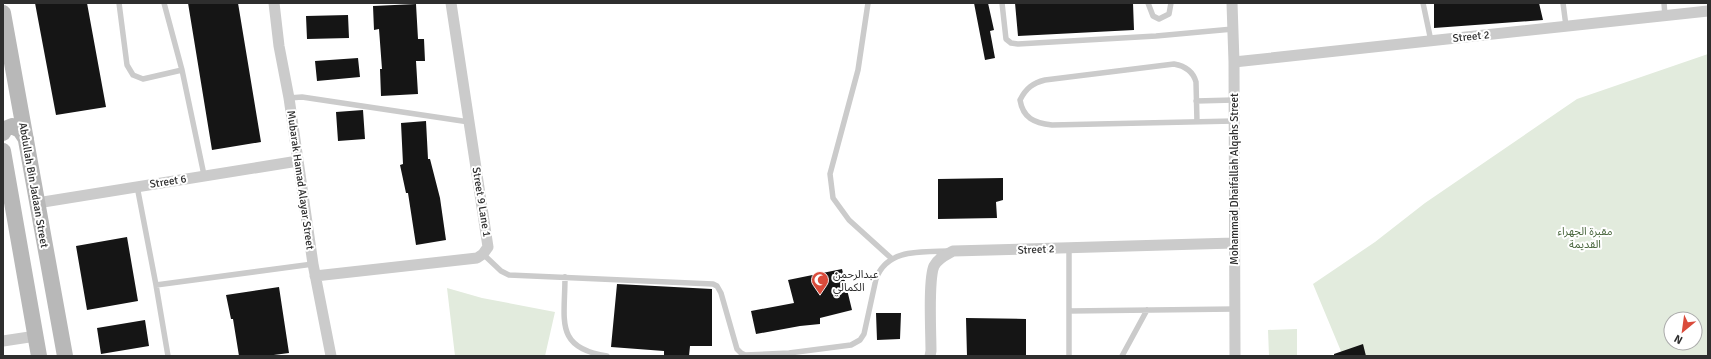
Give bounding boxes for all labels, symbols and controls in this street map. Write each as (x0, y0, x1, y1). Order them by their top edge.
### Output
street label: Street 2 (1452, 28, 1490, 45)
street label: Mohammad Dhaifallah Alqahs Street (1228, 93, 1241, 265)
street label: Mubarak Hamad Alayar Street (284, 110, 317, 251)
street label: Abdullah Bin Jadaan Street (16, 121, 51, 249)
street label: Street 9 Lane 1 (470, 166, 493, 238)
street label: Street 6 (149, 172, 187, 191)
park label: مقبرة الجهراء القديمة (1557, 225, 1613, 251)
street label: Street 2 (1017, 242, 1055, 257)
place label: عبدالرحمن الكمالي (833, 268, 879, 297)
mosque icon: عبدالرحمن الكمالي (810, 270, 830, 295)
north arrow (1663, 311, 1703, 351)
text: N (1672, 332, 1685, 347)

